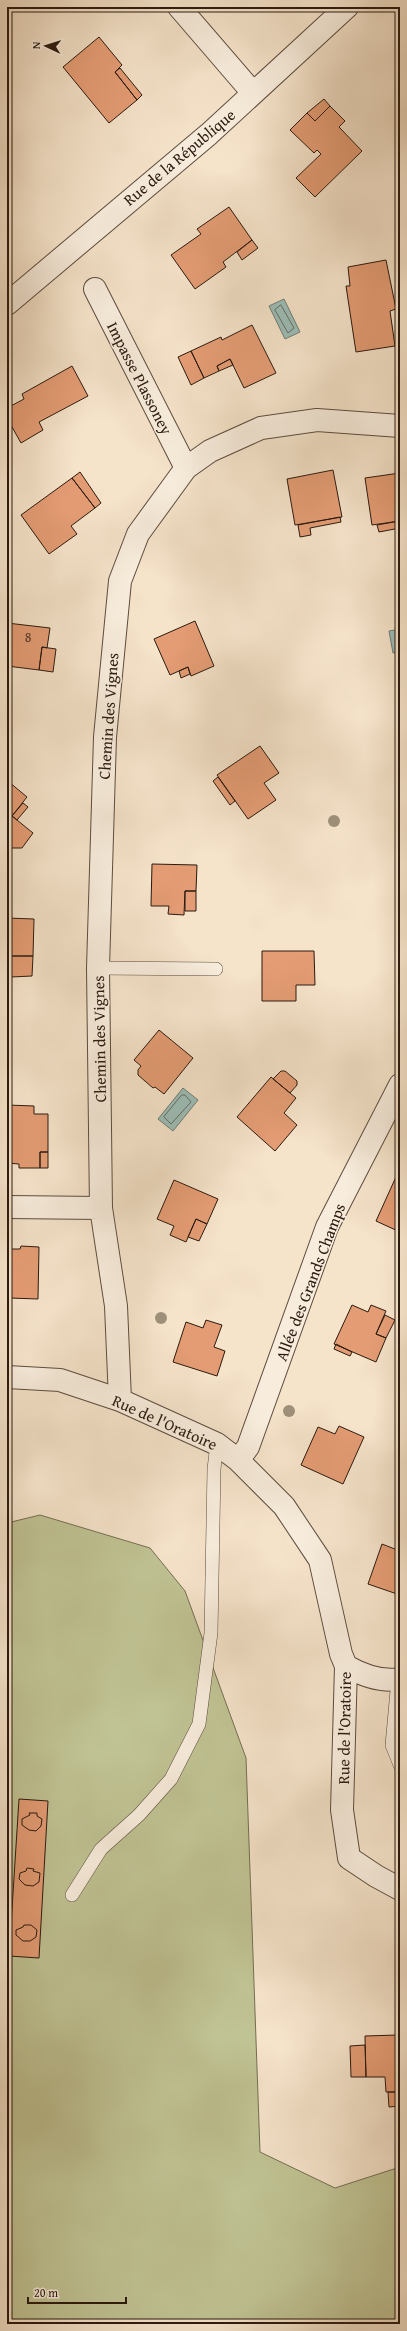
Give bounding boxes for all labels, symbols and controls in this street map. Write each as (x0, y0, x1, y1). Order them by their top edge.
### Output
north arrow (26, 26, 66, 66)
text: N (28, 40, 44, 50)
street label: Rue de la République (118, 103, 240, 211)
street label: Impasse Plassoney (101, 317, 179, 439)
house number: 8 (25, 627, 32, 647)
street label: Chemin des Vignes (92, 652, 124, 780)
street label: Chemin des Vignes (86, 975, 112, 1103)
street label: Allée des Grands Champs (269, 1200, 351, 1364)
street label: Rue de l'Oratoire (109, 1388, 221, 1456)
street label: Rue de l'Oratoire (331, 1671, 357, 1785)
scale bar (28, 2279, 126, 2305)
text: 20 m (34, 2284, 58, 2301)

